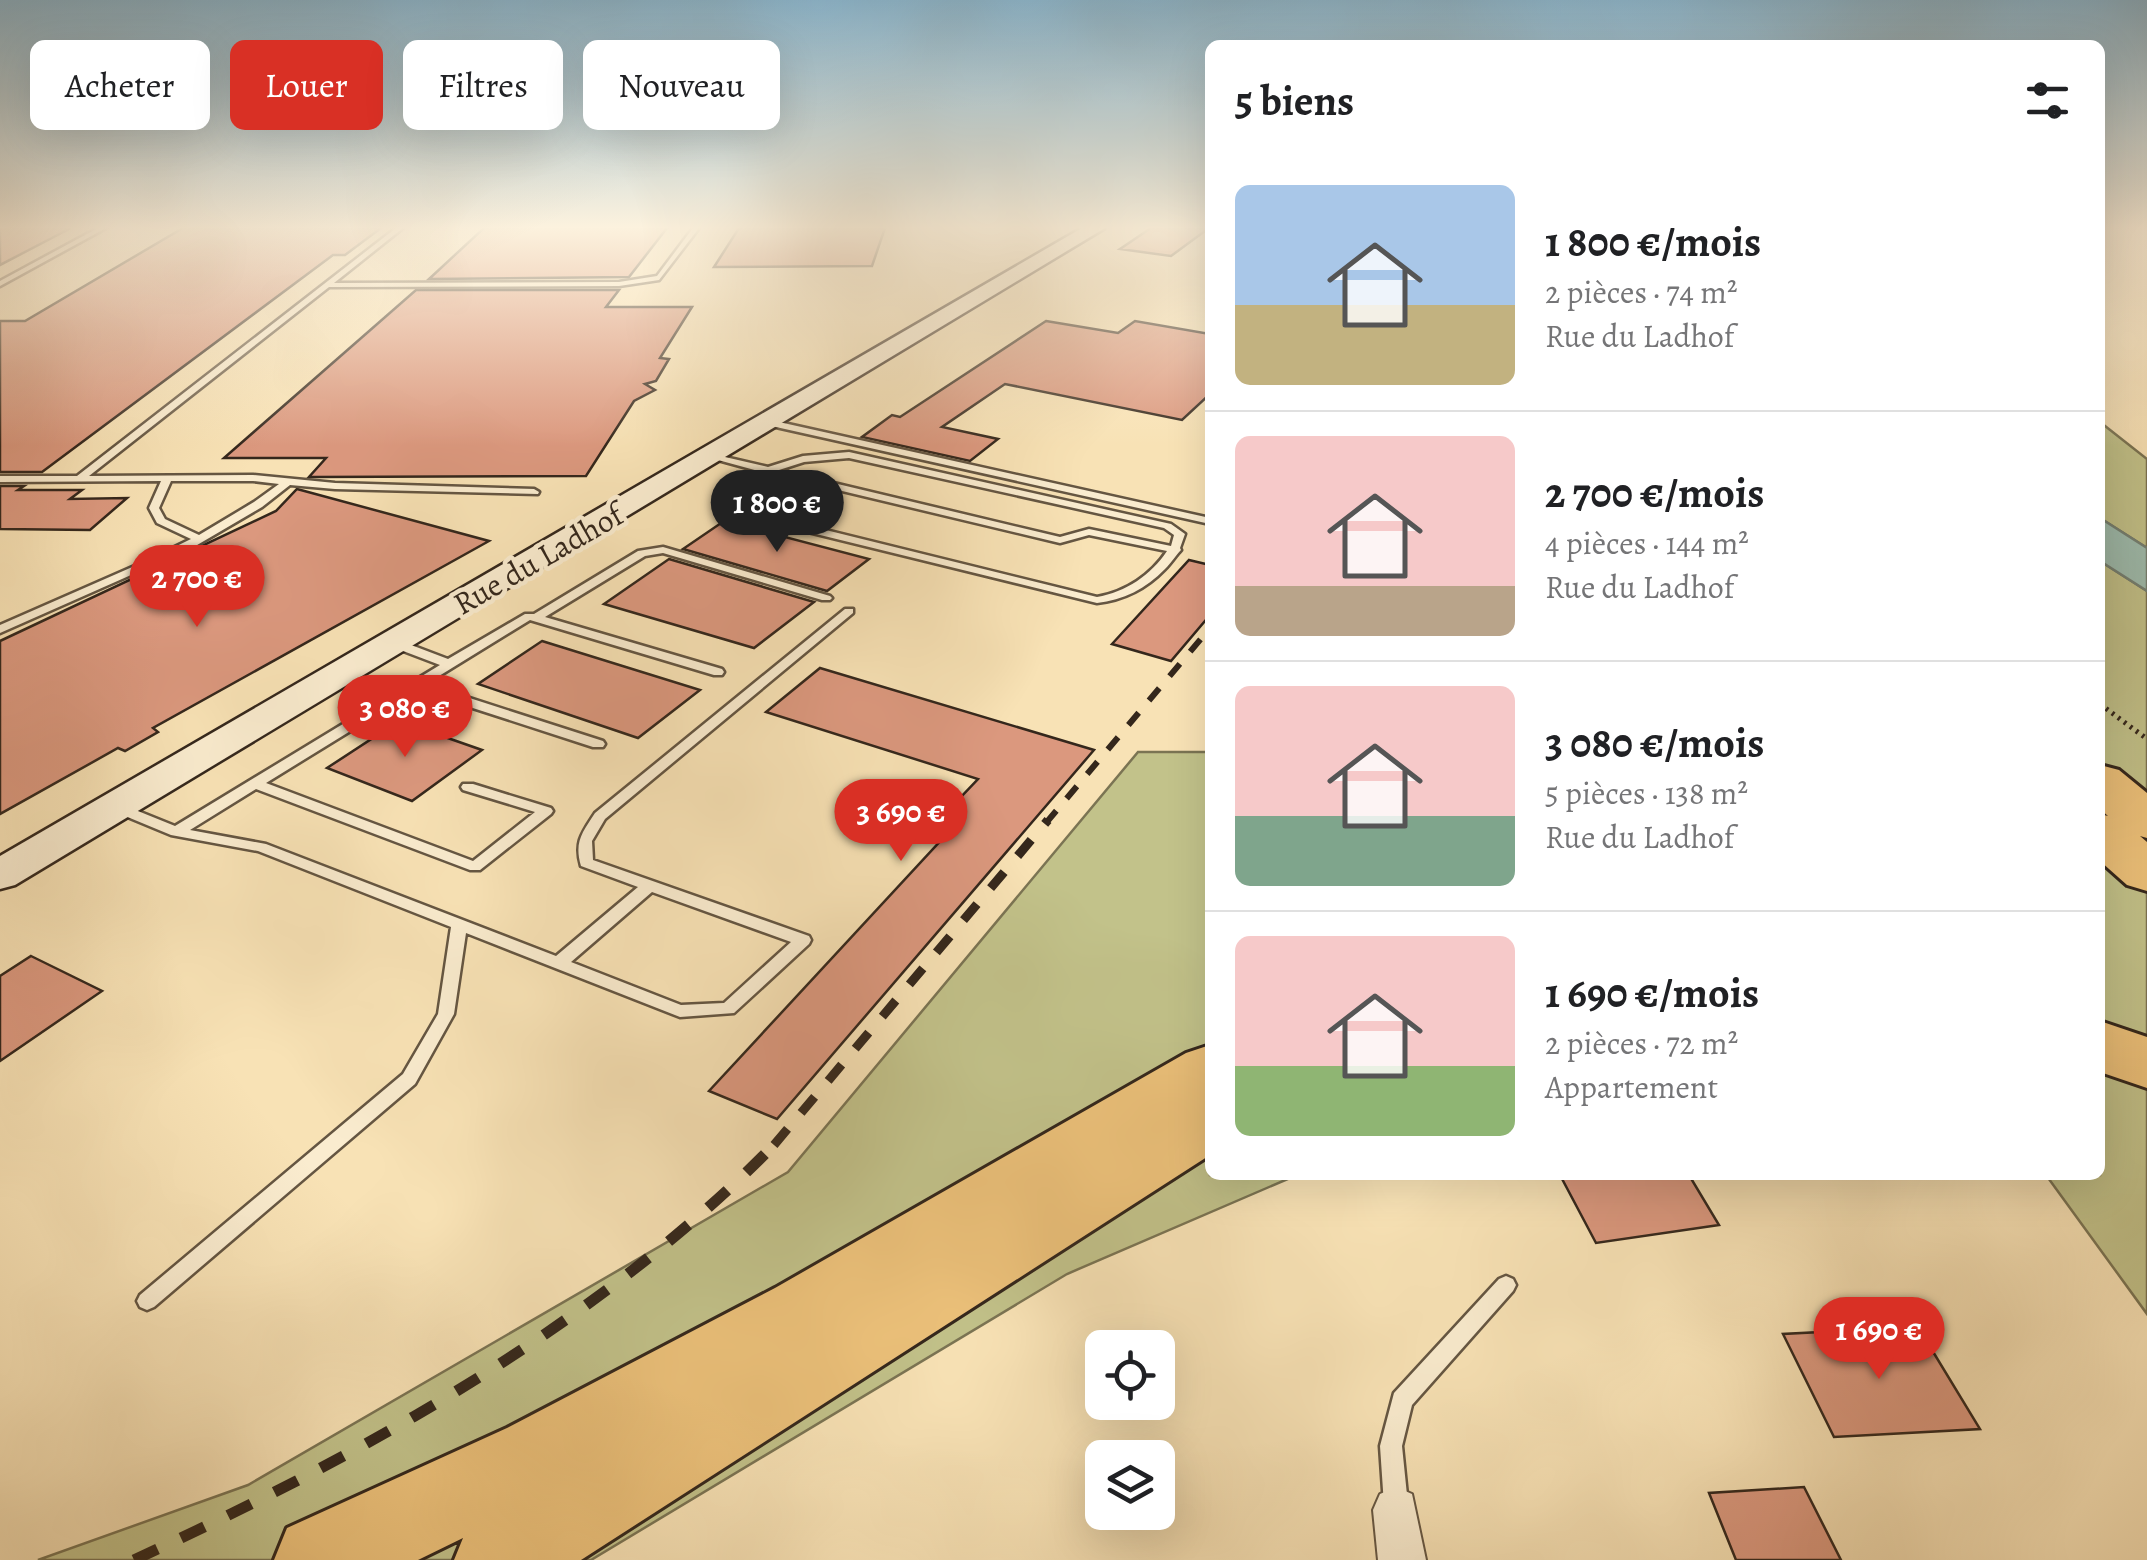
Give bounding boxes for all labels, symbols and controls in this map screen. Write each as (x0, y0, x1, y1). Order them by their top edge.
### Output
chip: Acheter (30, 40, 210, 130)
chip: Louer (230, 40, 383, 130)
chip: Filtres (403, 40, 563, 130)
chip: Nouveau (583, 40, 780, 130)
text: 5 biens (1235, 72, 1354, 129)
icon: filters (2020, 73, 2075, 128)
text: 1 800 €/mois (1545, 213, 1761, 270)
icon: home (1315, 225, 1435, 345)
text: 2 pièces · 74 m² (1545, 270, 1738, 314)
text: Rue du Ladhof (1545, 314, 1734, 358)
text: 2 700 €/mois (1545, 464, 1764, 521)
pin: 1 800 € (685, 470, 869, 555)
icon: home (1315, 476, 1435, 596)
text: 1 800 € (733, 480, 821, 524)
street label: Rue du Ladhof (445, 490, 635, 625)
text: 4 pièces · 144 m² (1545, 521, 1749, 565)
pin: 2 700 € (105, 545, 289, 630)
text: 2 700 € (152, 555, 242, 599)
text: Rue du Ladhof (1545, 565, 1734, 609)
pin: 3 080 € (313, 675, 497, 760)
text: 3 080 € (360, 685, 450, 729)
text: 3 080 €/mois (1545, 714, 1764, 771)
icon: home (1315, 726, 1435, 846)
text: 5 pièces · 138 m² (1545, 771, 1748, 815)
pin: 3 690 € (809, 779, 993, 864)
text: 3 690 € (856, 789, 946, 833)
text: Rue du Ladhof (1545, 815, 1734, 859)
text: 1 690 €/mois (1545, 964, 1759, 1021)
icon: home (1315, 976, 1435, 1096)
text: 2 pièces · 72 m² (1545, 1021, 1738, 1065)
text: Appartement (1545, 1065, 1718, 1109)
pin: 1 690 € (1787, 1297, 1971, 1382)
text: 1 690 € (1836, 1307, 1922, 1351)
map controls (1085, 1330, 1175, 1530)
button: locate (1085, 1330, 1175, 1420)
button: layers (1085, 1440, 1175, 1530)

